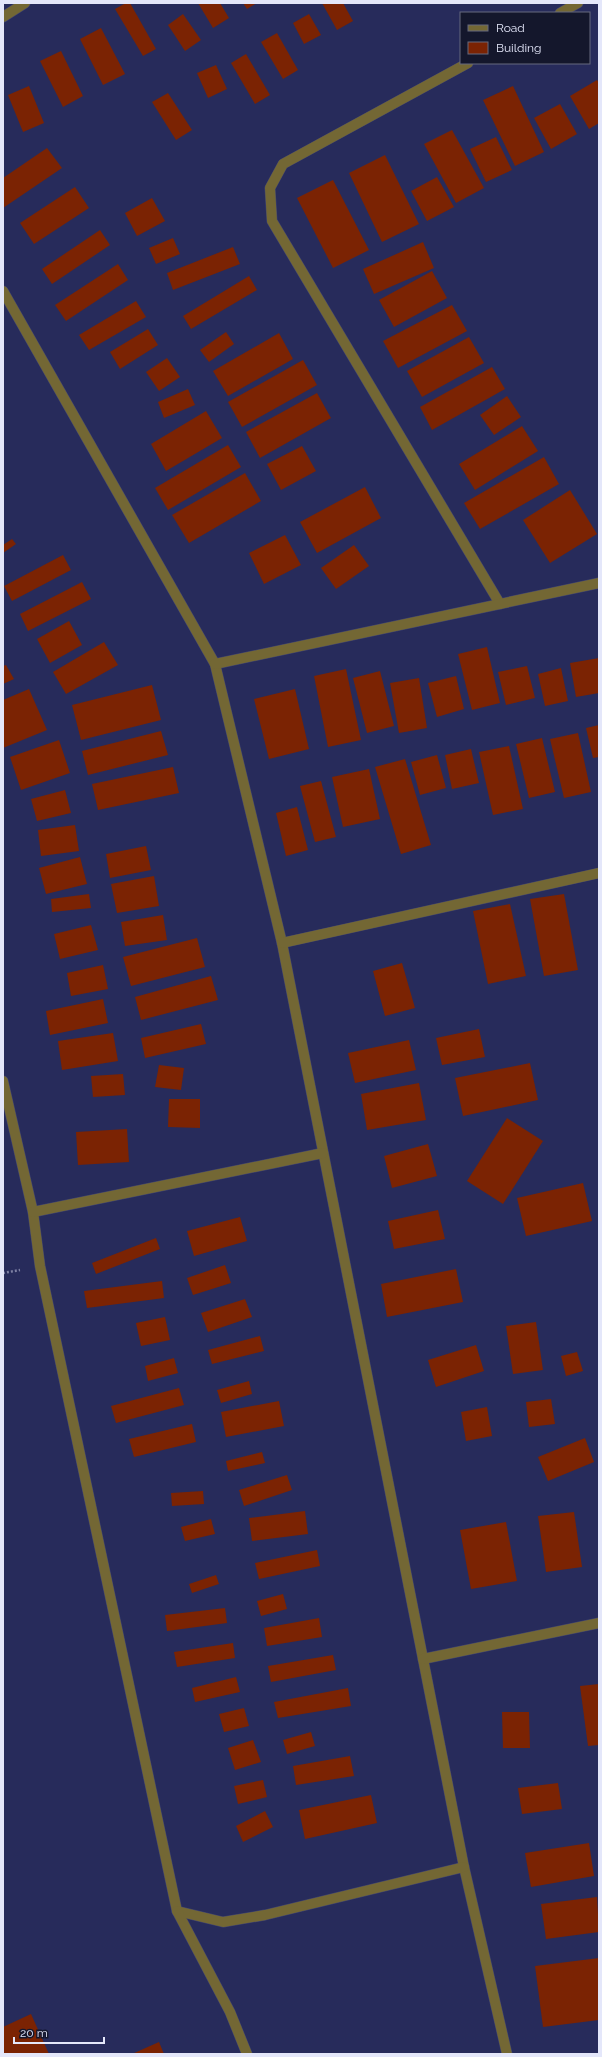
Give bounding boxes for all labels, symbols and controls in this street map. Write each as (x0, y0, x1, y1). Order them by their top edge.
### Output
legend (460, 12, 590, 64)
text: Road (496, 21, 525, 35)
text: Building (496, 41, 542, 55)
scale bar (14, 2019, 104, 2045)
text: 20 m (20, 2026, 48, 2040)

